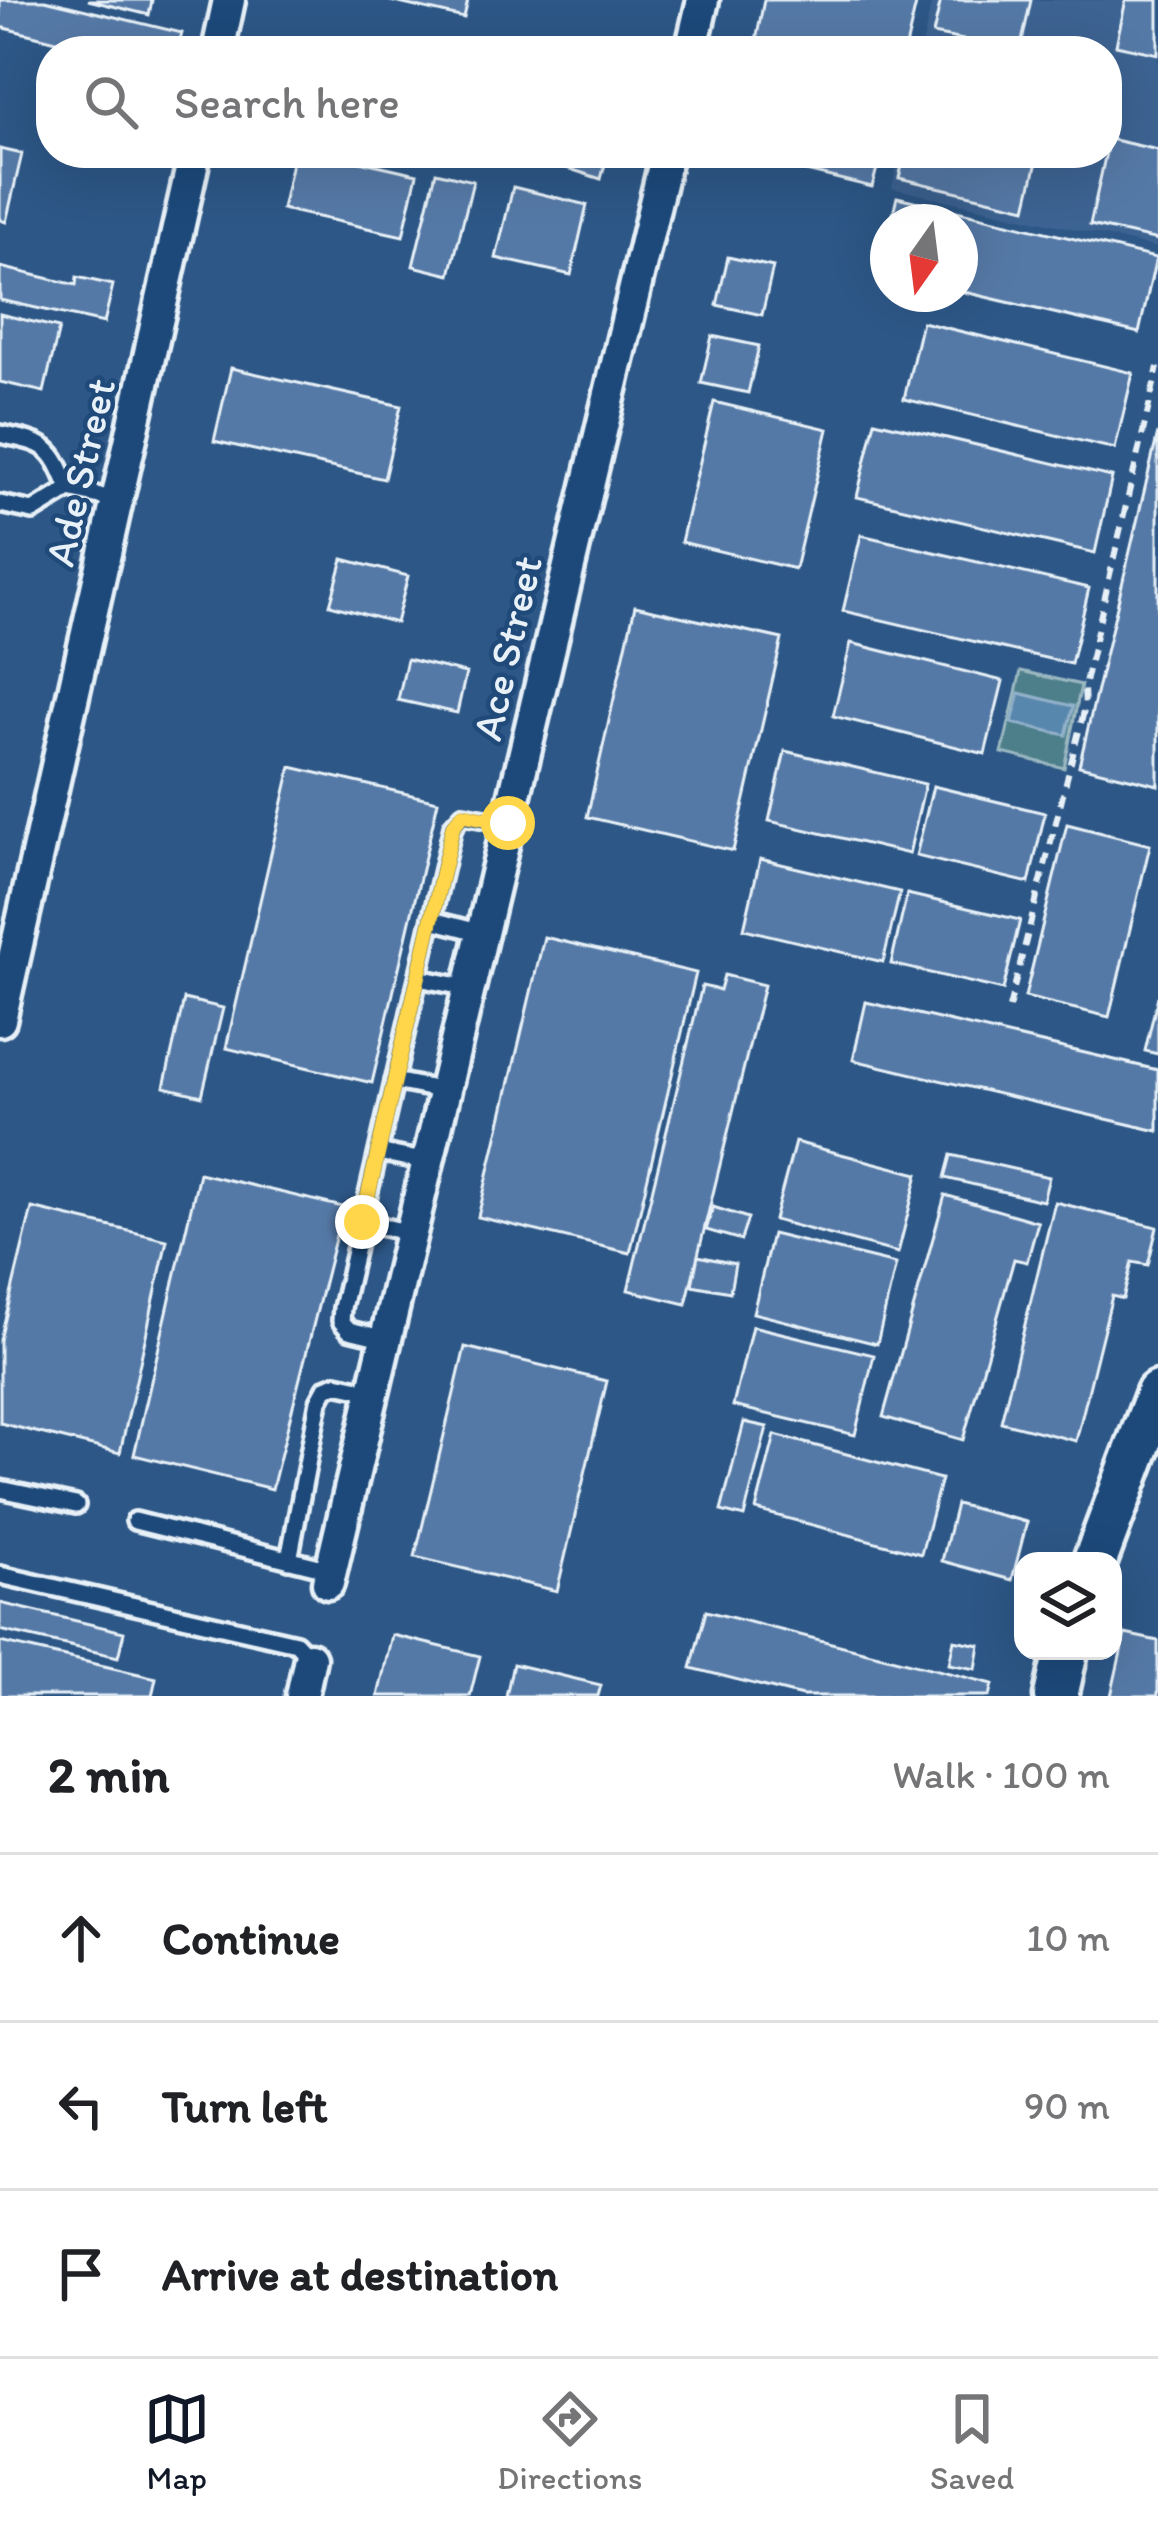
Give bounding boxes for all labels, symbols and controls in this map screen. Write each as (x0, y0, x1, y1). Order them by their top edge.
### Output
search box (36, 36, 1122, 168)
icon: search (78, 69, 144, 135)
text: Search here (174, 75, 400, 129)
north arrow (870, 204, 978, 312)
street label: Ade Street (34, 373, 126, 571)
street label: Ace Street (461, 551, 553, 745)
route start (481, 796, 535, 850)
route end (335, 1195, 389, 1249)
map controls (1014, 1552, 1122, 1660)
button: layers (1014, 1552, 1122, 1660)
text: 2 min (48, 1744, 169, 1805)
text: Walk · 100 m (892, 1751, 1110, 1798)
icon: ahead (48, 1905, 114, 1971)
text: Continue (162, 1911, 340, 1965)
text: 10 m (1026, 1914, 1110, 1961)
icon: left (48, 2073, 114, 2139)
text: Turn left (162, 2079, 328, 2133)
text: 90 m (1024, 2082, 1110, 2129)
icon: arrive (48, 2241, 114, 2307)
text: Arrive at destination (162, 2247, 558, 2301)
tab: Map (144, 2386, 210, 2497)
tab: Directions (497, 2386, 642, 2497)
tab: Saved (930, 2386, 1014, 2497)

